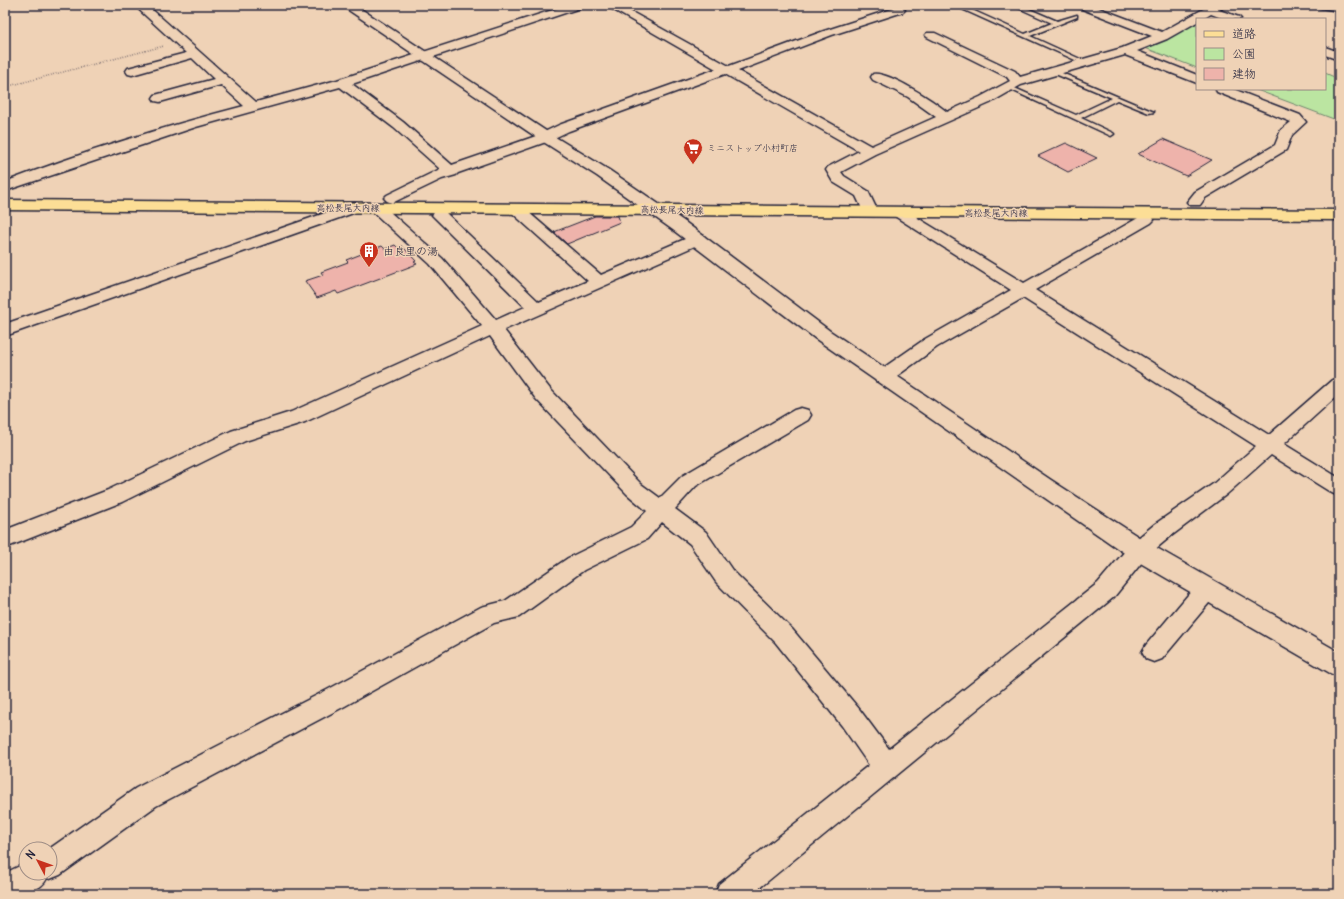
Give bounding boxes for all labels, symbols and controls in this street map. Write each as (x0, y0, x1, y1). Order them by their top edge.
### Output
legend (1196, 18, 1326, 90)
text: 道路 (1232, 26, 1256, 41)
text: 公園 (1232, 46, 1256, 61)
text: 建物 (1232, 66, 1256, 81)
supermarket icon: ミニストップ小村町店 (682, 137, 704, 165)
place label: ミニストップ小村町店 (707, 142, 798, 153)
street label: 高松長尾大内線 (316, 202, 380, 213)
street label: 高松長尾大内線 (640, 203, 704, 216)
street label: 高松長尾大内線 (964, 207, 1028, 218)
building icon: 由良里の湯 (358, 240, 380, 268)
place label: 由良里の湯 (383, 244, 438, 258)
north arrow (18, 841, 58, 881)
text: N (23, 847, 38, 862)

